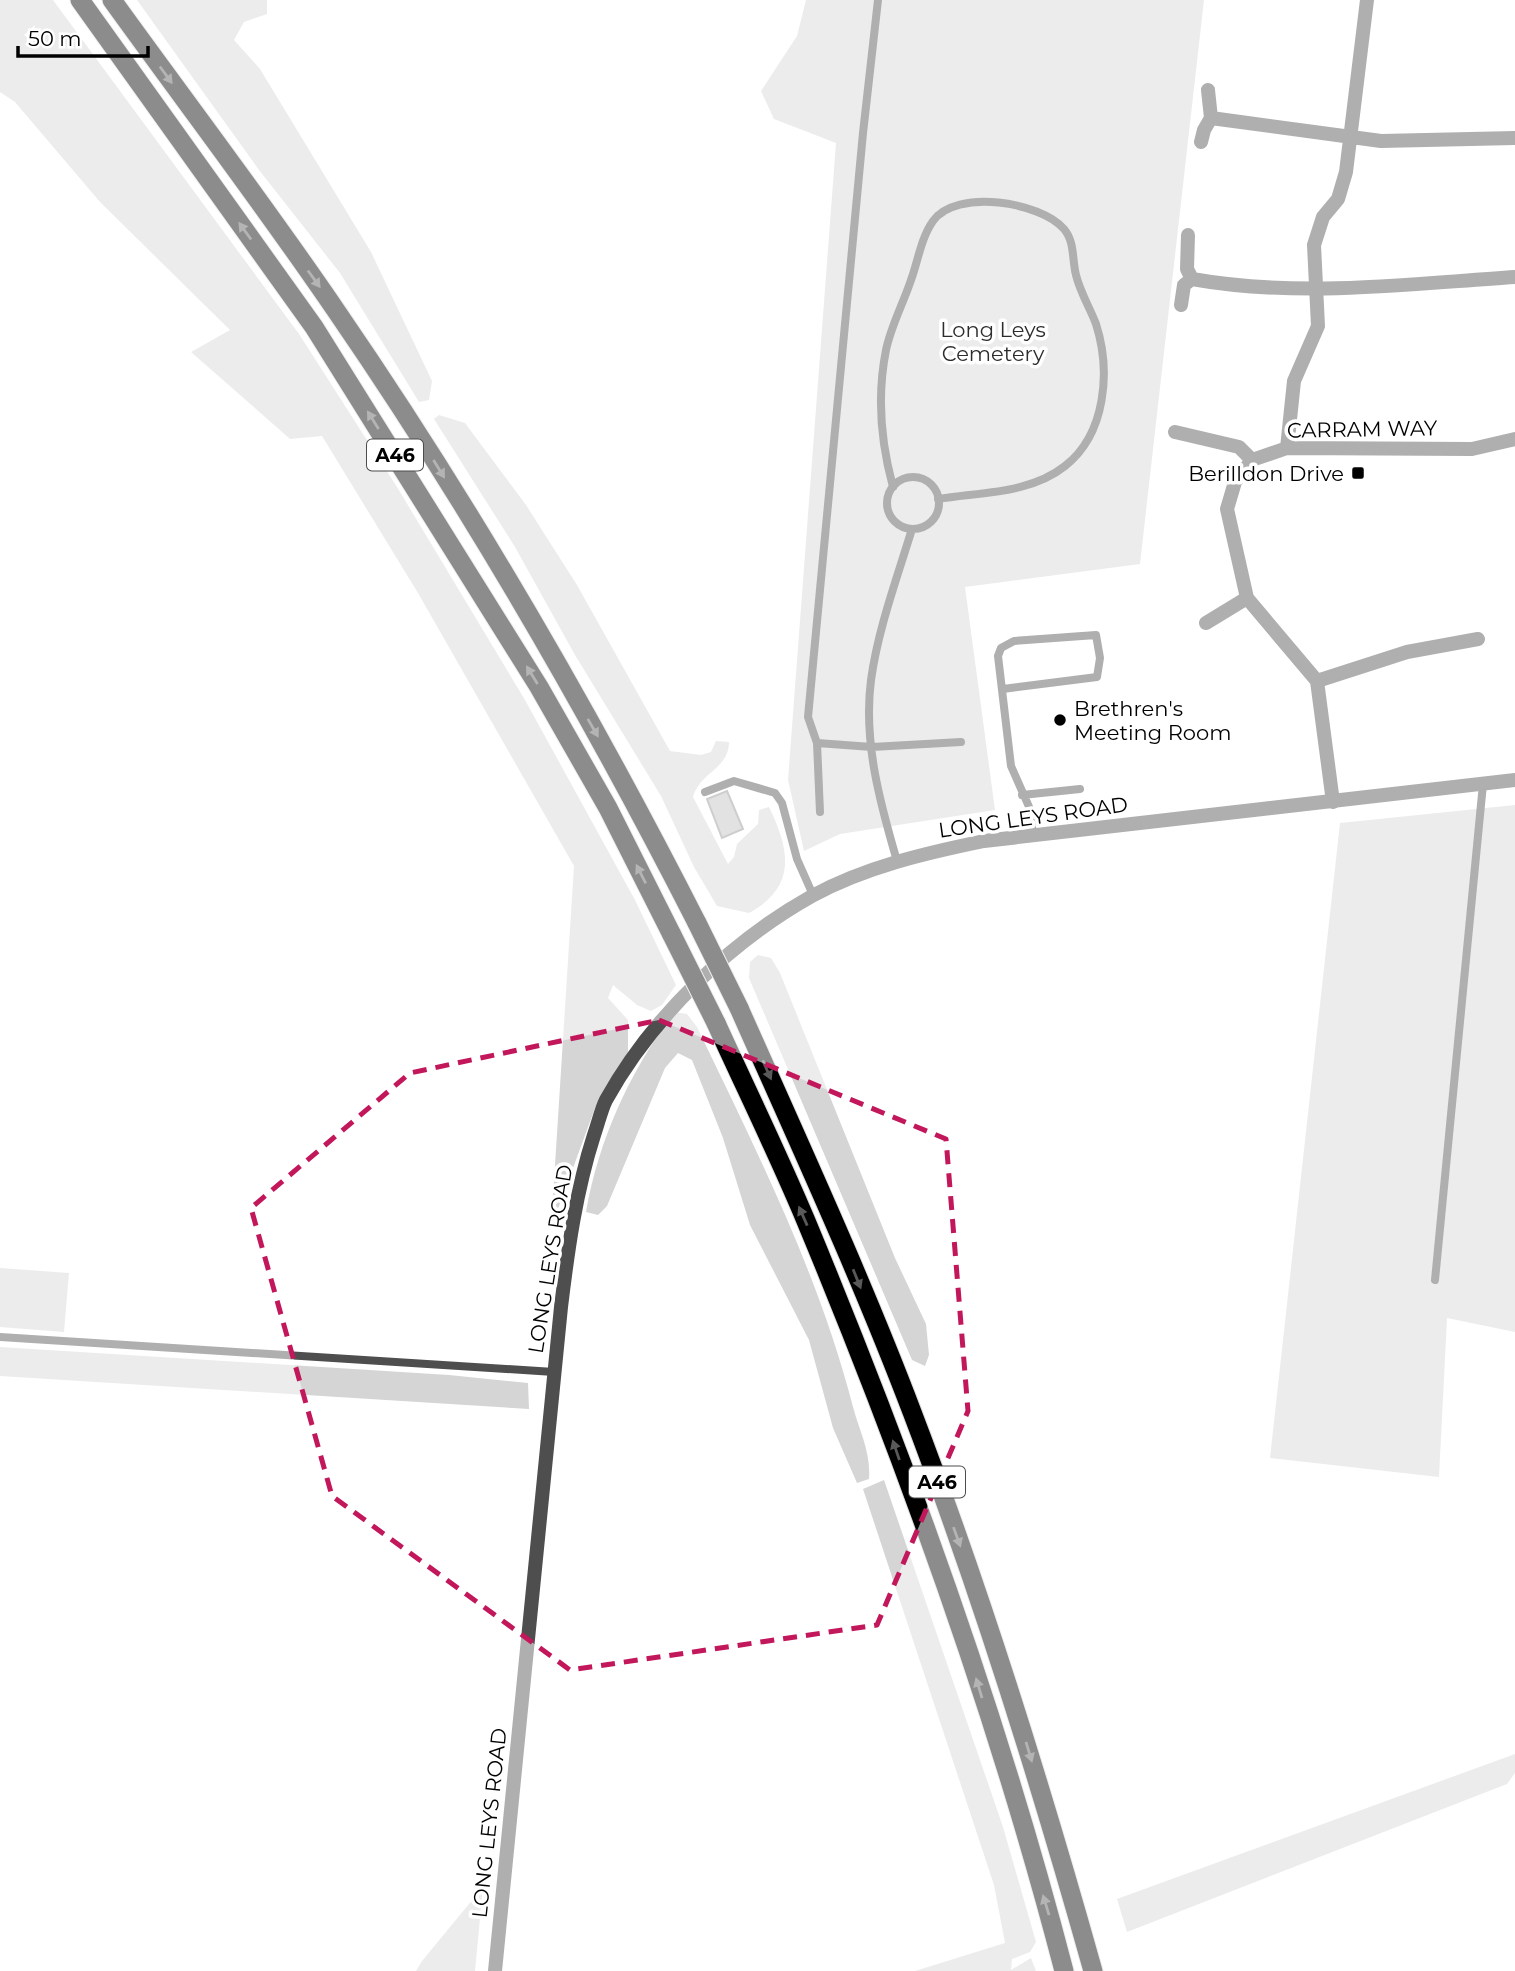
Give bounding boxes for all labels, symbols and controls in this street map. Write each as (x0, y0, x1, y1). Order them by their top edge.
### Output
scale bar (18, 14, 147, 58)
text: 50 m (28, 26, 82, 51)
one-way arrow (159, 66, 173, 84)
one-way arrow (239, 222, 253, 240)
one-way arrow (306, 270, 320, 288)
park label: Long Leys Cemetery (940, 317, 1046, 366)
one-way arrow (366, 410, 379, 429)
street label: CARRAM WAY (1287, 415, 1438, 443)
road number: A46 (367, 440, 423, 470)
one-way arrow (432, 460, 445, 479)
place label: Berilldon Drive (1188, 461, 1344, 486)
marker: Berilldon Drive (1350, 465, 1366, 481)
one-way arrow (526, 665, 538, 684)
place label: Brethren's Meeting Room (1074, 696, 1231, 745)
marker: Brethren's Meeting Room (1052, 712, 1068, 728)
one-way arrow (587, 718, 599, 737)
street label: LONG LEYS ROAD (937, 791, 1129, 843)
one-way arrow (636, 864, 647, 884)
one-way arrow (761, 1060, 773, 1080)
street label: LONG LEYS ROAD (523, 1163, 577, 1355)
one-way arrow (797, 1205, 808, 1226)
one-way arrow (852, 1268, 863, 1289)
one-way arrow (890, 1439, 901, 1460)
road number: A46 (909, 1466, 965, 1498)
one-way arrow (951, 1526, 962, 1547)
one-way arrow (973, 1677, 984, 1698)
street label: LONG LEYS ROAD (467, 1727, 511, 1919)
one-way arrow (1024, 1742, 1034, 1763)
one-way arrow (1041, 1894, 1051, 1915)

